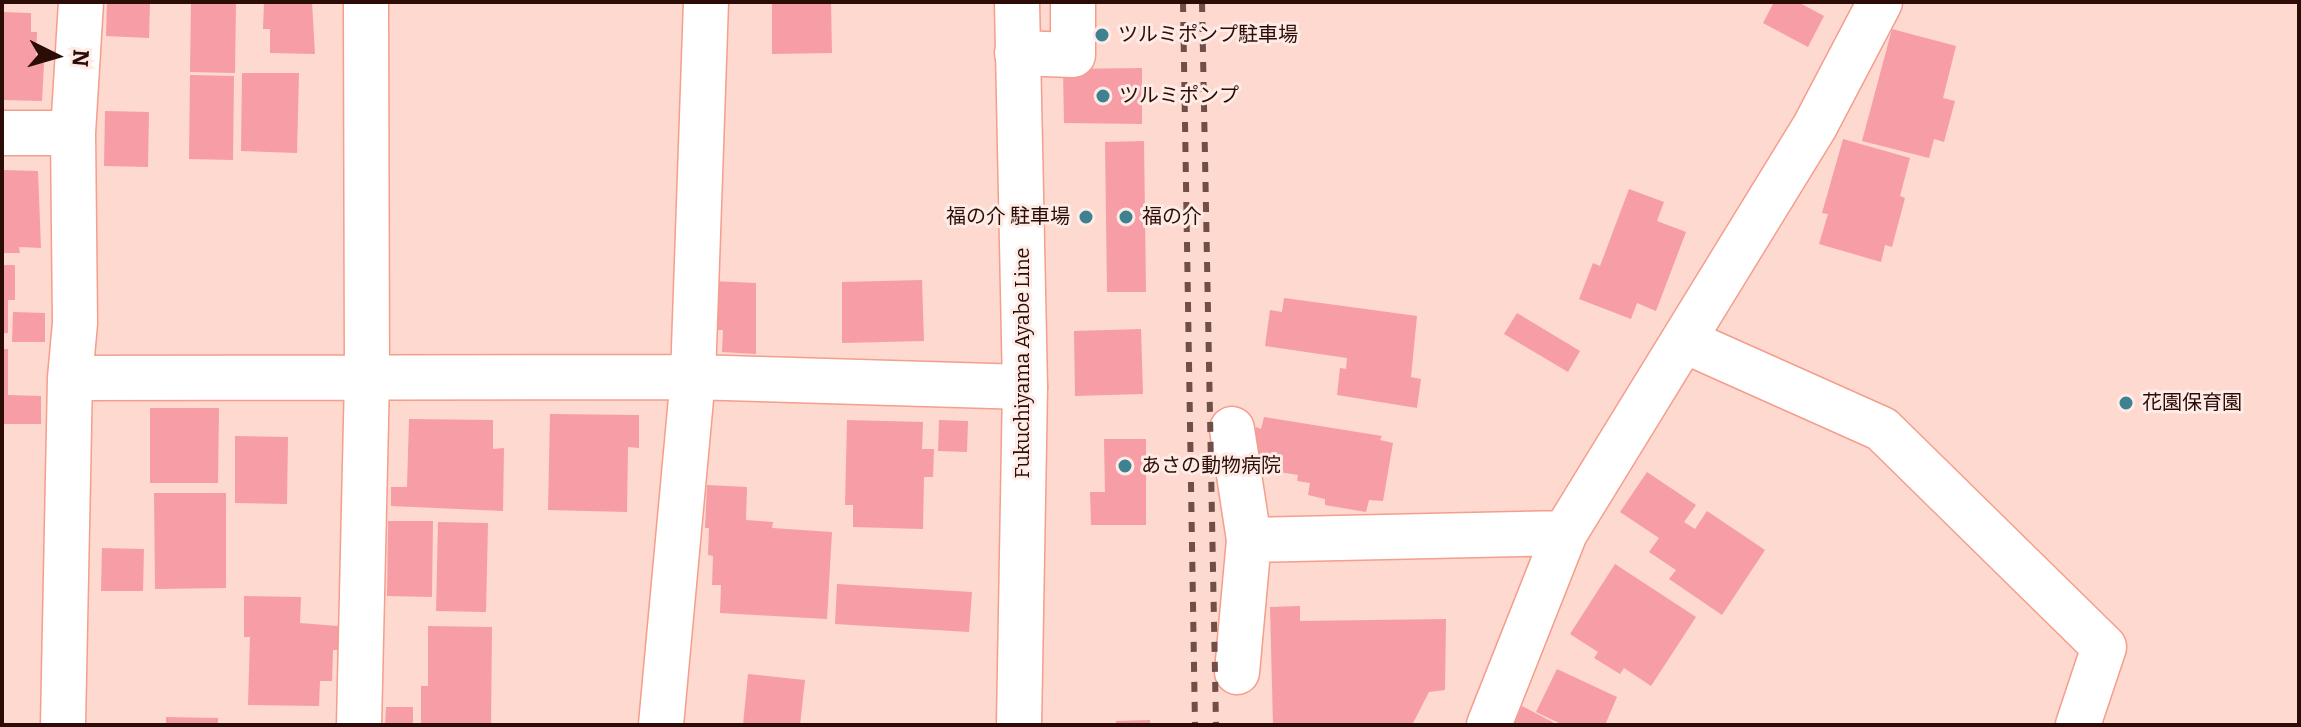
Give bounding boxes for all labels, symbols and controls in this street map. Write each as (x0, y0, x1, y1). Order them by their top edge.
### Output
north arrow (16, 16, 96, 96)
place label: ツルミポンプ駐車場 (1118, 23, 1298, 47)
marker: ツルミポンプ駐車場 (1093, 26, 1111, 44)
text: N (66, 48, 95, 68)
place label: ツルミポンプ (1119, 84, 1239, 108)
marker: ツルミポンプ (1094, 87, 1112, 105)
place label: 福の介 駐車場 (946, 205, 1070, 229)
place label: 福の介 (1142, 205, 1202, 229)
marker: 福の介 駐車場 (1077, 208, 1095, 226)
marker: 福の介 (1117, 208, 1135, 226)
street label: Fukuchiyama Ayabe Line (1011, 247, 1035, 479)
place label: 花園保育園 (2142, 391, 2242, 415)
marker: 花園保育園 (2117, 394, 2135, 412)
place label: あさの動物病院 (1141, 454, 1281, 478)
marker: あさの動物病院 (1116, 457, 1134, 475)

